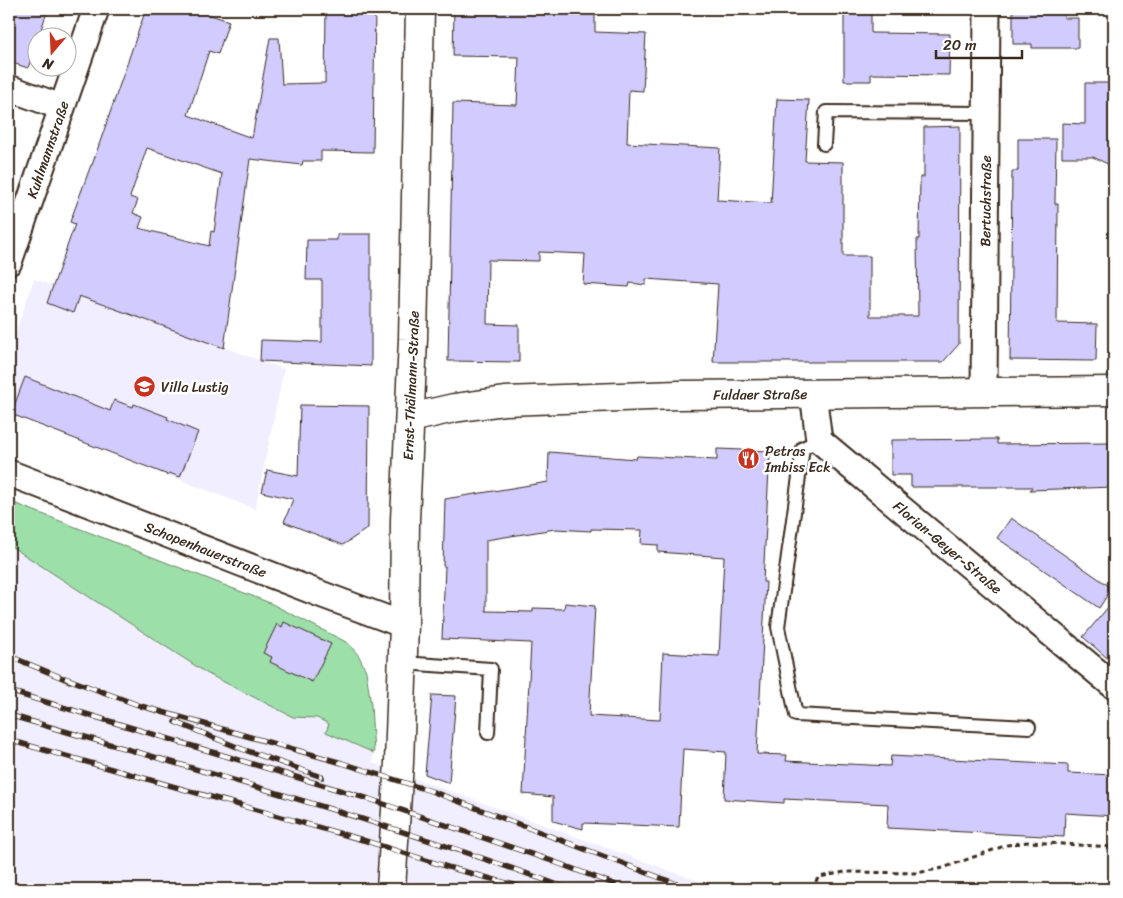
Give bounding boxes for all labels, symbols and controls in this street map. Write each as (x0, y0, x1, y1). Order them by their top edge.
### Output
north arrow (28, 28, 78, 78)
scale bar (936, 28, 1022, 60)
text: 20 m (943, 32, 977, 58)
text: N (39, 50, 58, 78)
street label: Kuhlmannstraße (20, 97, 77, 202)
street label: Bertuchstraße (973, 155, 999, 247)
street label: Ernst-Thälmann-Straße (396, 310, 427, 461)
school or university icon: Villa Lustig (133, 375, 157, 399)
place label: Villa Lustig (161, 375, 229, 400)
street label: Fuldaer Straße (713, 382, 808, 408)
place label: Petras Imbiss Eck (764, 439, 831, 480)
restaurant icon: Petras Imbiss Eck (737, 447, 761, 471)
street label: Florian-Geyer-Straße (887, 494, 1008, 601)
street label: Schopenhauerstraße (141, 515, 270, 585)

